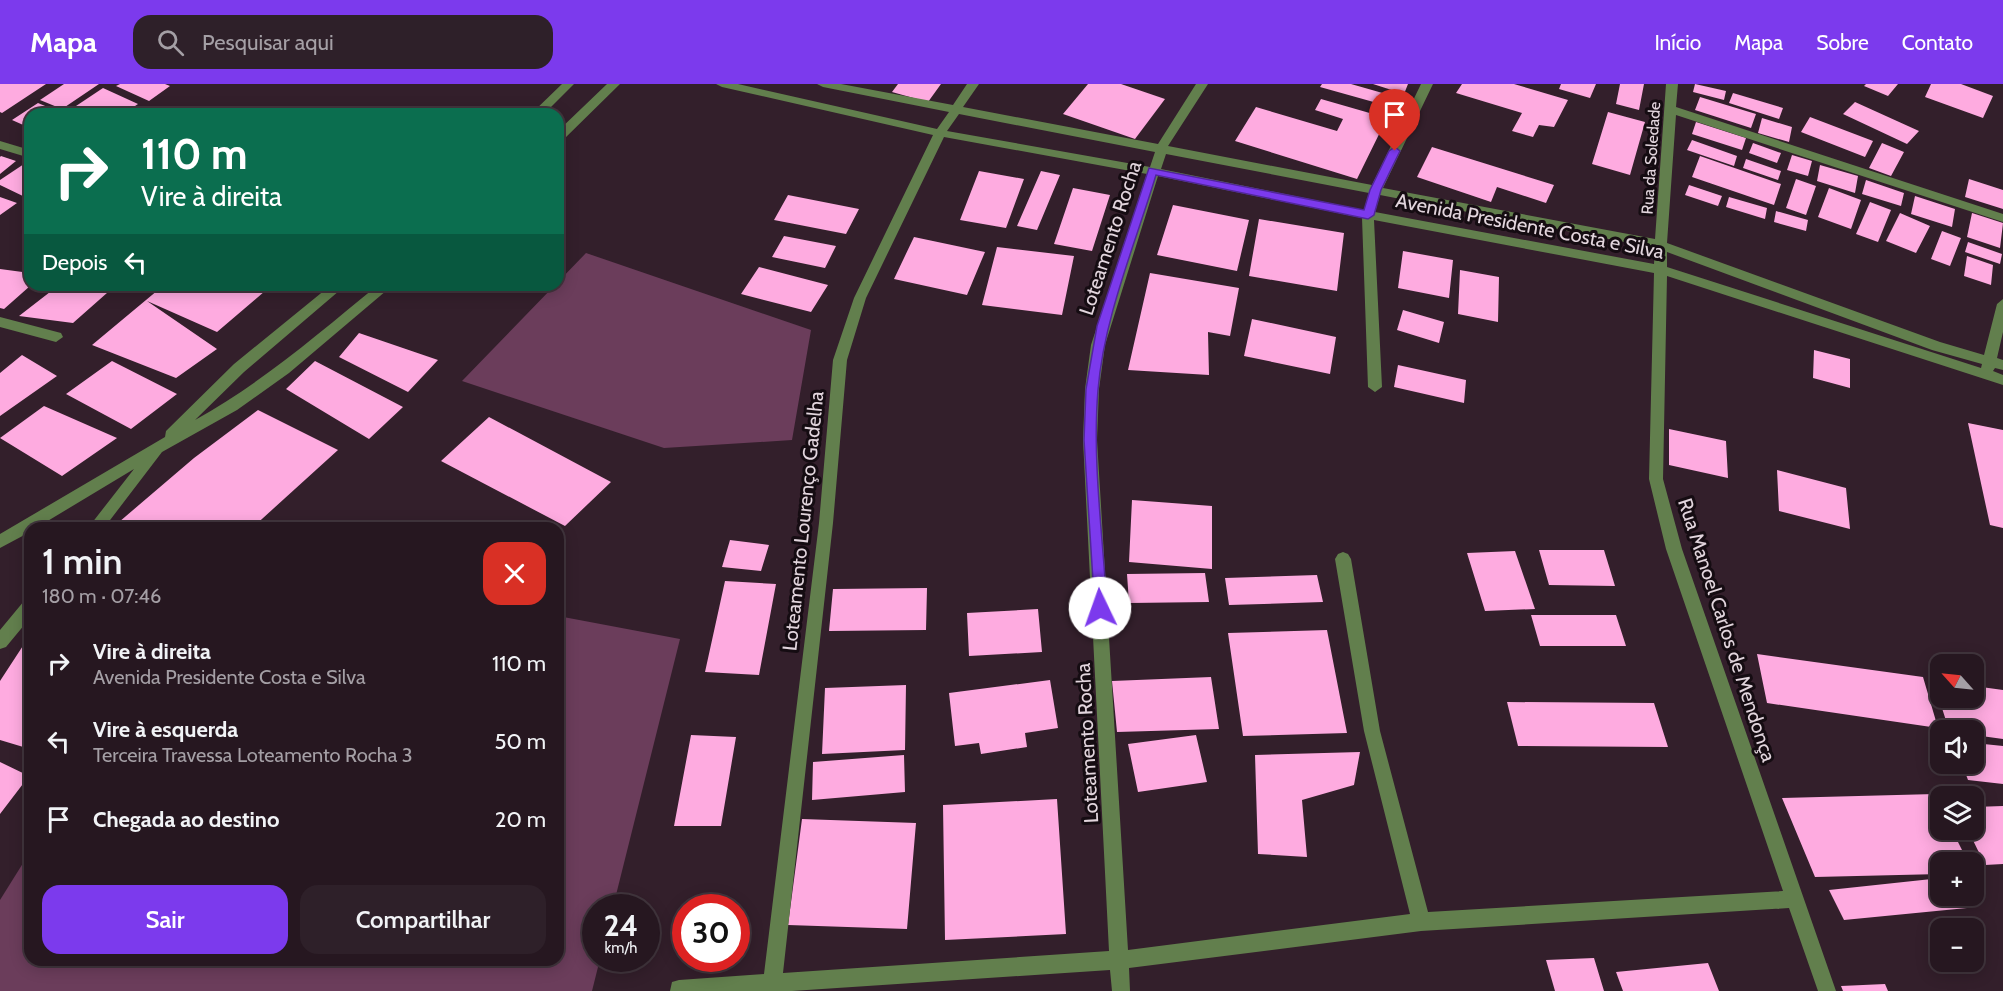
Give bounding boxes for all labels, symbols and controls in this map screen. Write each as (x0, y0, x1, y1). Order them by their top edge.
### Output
search box (133, 15, 553, 69)
text: Mapa (30, 25, 97, 59)
icon: search (154, 26, 187, 59)
text: Pesquisar aqui (202, 29, 334, 56)
text: Início (1654, 30, 1701, 55)
text: Mapa (1734, 30, 1783, 55)
text: Sobre (1816, 30, 1869, 55)
text: Contato (1902, 30, 1973, 55)
pin (1369, 89, 1420, 151)
icon: arrive (1378, 98, 1411, 131)
street label: Rua da Soledade (1638, 101, 1664, 215)
text: 110 m (141, 128, 248, 180)
icon: right (42, 132, 120, 210)
street label: Loteamento Rocha (1074, 158, 1146, 318)
text: Vire à direita (141, 180, 282, 213)
street label: Avenida Presidente Costa e Silva (1394, 188, 1666, 264)
icon: left (119, 246, 152, 279)
text: Depois (42, 249, 107, 276)
street label: Loteamento Lourenço Gadelha (777, 390, 829, 652)
street label: Rua Manoel Carlos de Mendonça (1673, 495, 1781, 765)
text: 1 min (42, 539, 122, 583)
button: close (483, 542, 546, 605)
position arrow (1068, 576, 1132, 640)
text: 180 m · 07:46 (42, 584, 161, 608)
text: Vire à direita (93, 638, 211, 665)
icon: right (42, 647, 75, 680)
text: 110 m (492, 650, 546, 677)
north arrow (1930, 654, 1984, 708)
map controls (1930, 654, 1984, 972)
street label: Loteamento Rocha (1071, 662, 1103, 824)
text: Avenida Presidente Costa e Silva (93, 665, 366, 689)
text: Vire à esquerda (93, 716, 238, 743)
button: sound (1930, 720, 1984, 774)
icon: left (42, 725, 75, 758)
text: 50 m (494, 728, 546, 755)
text: Terceira Travessa Loteamento Rocha 3 (93, 743, 413, 767)
button: layers (1930, 786, 1984, 840)
icon: arrive (42, 803, 75, 836)
text: Chegada ao destino (93, 806, 279, 833)
text: 20 m (495, 806, 546, 833)
button: + (1930, 852, 1984, 906)
button: Sair (42, 885, 288, 954)
button: Compartilhar (300, 885, 546, 954)
speed limit sign: 30 (672, 894, 750, 972)
text: 24 (604, 907, 638, 944)
button: − (1930, 918, 1984, 972)
text: km/h (605, 939, 637, 957)

